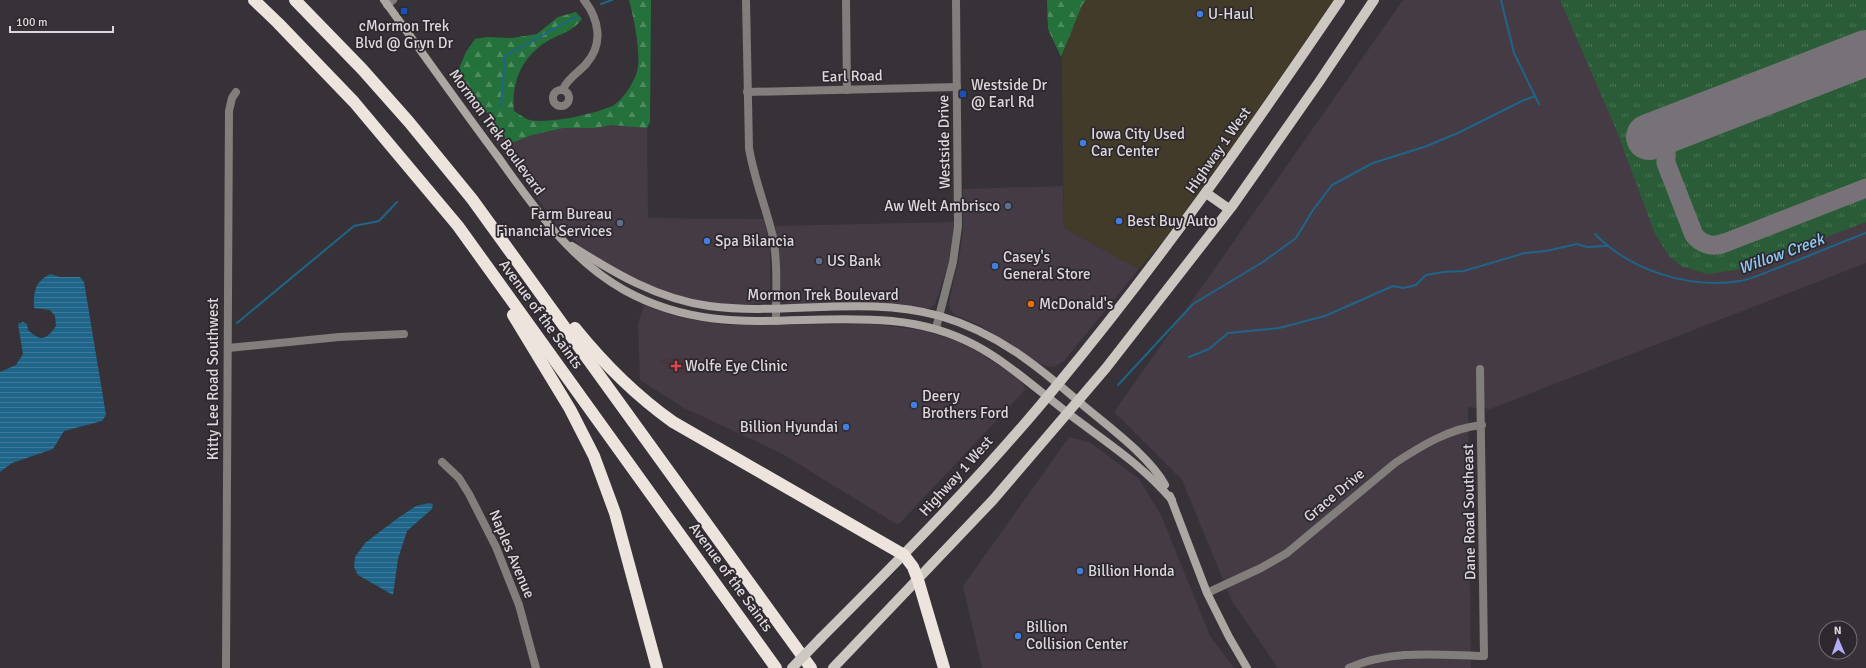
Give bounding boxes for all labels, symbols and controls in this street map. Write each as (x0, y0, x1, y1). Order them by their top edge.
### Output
place label: U-Haul (1208, 5, 1254, 23)
marker: cMormon Trek Blvd @ Gryn Dr (399, 6, 409, 16)
scale bar (10, 8, 113, 34)
marker: U-Haul (1195, 9, 1205, 19)
text: 100 m (16, 15, 48, 30)
place label: cMormon Trek Blvd @ Gryn Dr (355, 17, 454, 52)
street label: Mormon Trek Boulevard (445, 66, 549, 199)
street label: Earl Road (821, 66, 883, 86)
place label: Westside Dr @ Earl Rd (971, 76, 1048, 111)
marker: Westside Dr @ Earl Rd (958, 89, 968, 99)
street label: Westside Drive (934, 95, 954, 189)
street label: Highway 1 West (1182, 103, 1254, 197)
place label: Iowa City Used Car Center (1091, 125, 1185, 160)
marker: Iowa City Used Car Center (1078, 138, 1088, 148)
place label: Aw Welt Ambrisco (884, 197, 1000, 215)
marker: Aw Welt Ambrisco (1003, 201, 1013, 211)
place label: Farm Bureau Financial Services (496, 205, 612, 240)
place label: Best Buy Auto (1127, 212, 1217, 230)
marker: Best Buy Auto (1114, 216, 1124, 226)
marker: Farm Bureau Financial Services (615, 218, 625, 228)
water label: Willow Creek (1736, 229, 1829, 279)
place label: Spa Bilancia (715, 232, 794, 250)
marker: Spa Bilancia (702, 236, 712, 246)
place label: Casey's General Store (1003, 248, 1091, 283)
place label: US Bank (827, 252, 882, 270)
street label: Avenue of the Saints (495, 256, 587, 372)
marker: US Bank (814, 256, 824, 266)
marker: Casey's General Store (990, 261, 1000, 271)
street label: Mormon Trek Boulevard (747, 286, 899, 304)
place label: McDonald's (1039, 295, 1114, 313)
street label: Kitty Lee Road Southwest (204, 298, 222, 460)
marker: McDonald's (1026, 299, 1036, 309)
place label: Wolfe Eye Clinic (685, 357, 788, 375)
marker: Wolfe Eye Clinic (670, 360, 682, 372)
place label: Deery Brothers Ford (922, 387, 1009, 422)
marker: Deery Brothers Ford (909, 400, 919, 410)
place label: Billion Hyundai (740, 418, 838, 436)
marker: Billion Hyundai (841, 422, 851, 432)
street label: Highway 1 West (915, 432, 997, 520)
street label: Dane Road Southeast (1459, 444, 1479, 580)
street label: Grace Drive (1300, 464, 1368, 526)
street label: Naples Avenue (485, 507, 539, 601)
street label: Avenue of the Saints (685, 519, 777, 635)
place label: Billion Honda (1088, 562, 1175, 580)
marker: Billion Honda (1075, 566, 1085, 576)
place label: Billion Collision Center (1026, 618, 1129, 653)
north arrow (1818, 620, 1858, 660)
text: N (1834, 624, 1842, 637)
marker: Billion Collision Center (1013, 631, 1023, 641)

